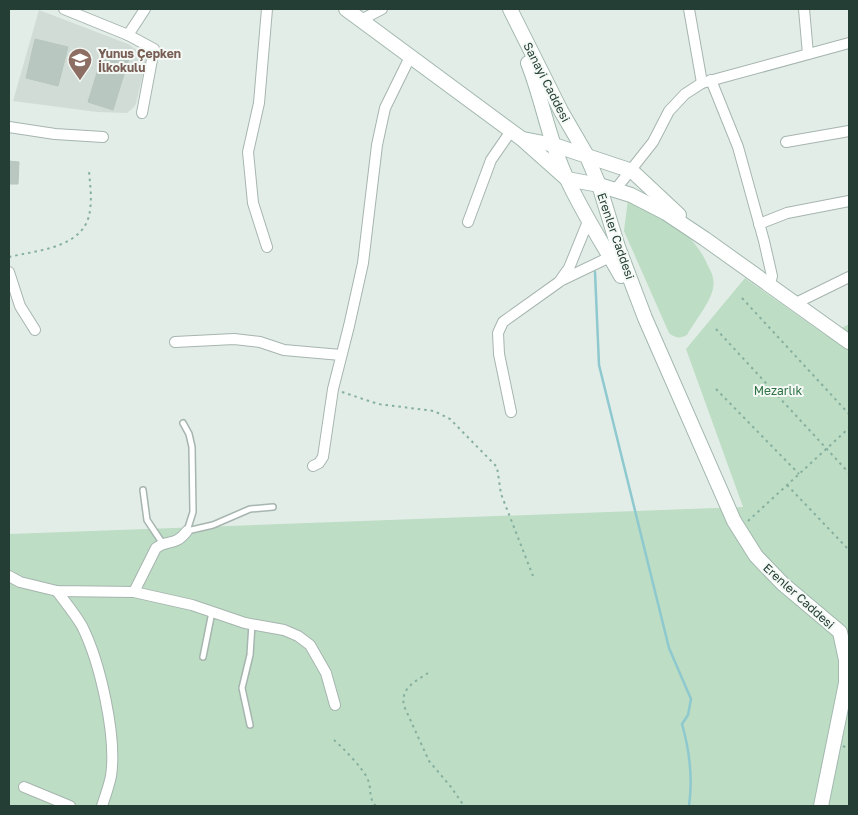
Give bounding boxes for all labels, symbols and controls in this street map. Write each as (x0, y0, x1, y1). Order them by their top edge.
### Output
street label: Sanayi Caddesi (520, 40, 574, 124)
place label: Yunus Çepken İlkokulu (98, 46, 181, 75)
school or university icon: Yunus Çepken İlkokulu (67, 47, 93, 81)
street label: Erenler Caddesi (594, 191, 638, 281)
park label: Mezarlık (754, 383, 803, 398)
street label: Erenler Caddesi (760, 560, 838, 632)

